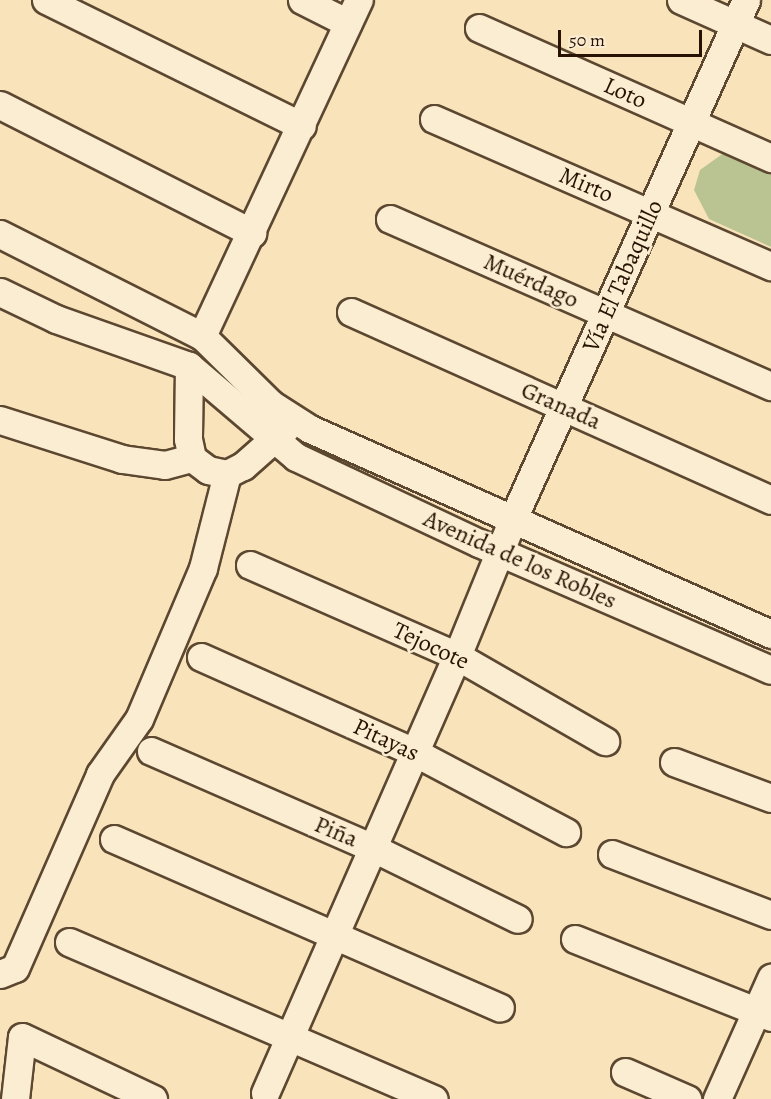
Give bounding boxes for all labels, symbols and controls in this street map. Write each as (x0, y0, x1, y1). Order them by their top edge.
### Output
scale bar (561, 18, 705, 56)
text: 50 m (569, 28, 605, 52)
street label: Loto (599, 71, 651, 115)
street label: Mirto (555, 161, 617, 209)
street label: Vía El Tabaquillo (577, 195, 669, 357)
street label: Muérdago (479, 247, 583, 315)
street label: Granada (517, 376, 605, 436)
street label: Avenida de los Robles (419, 504, 621, 616)
street label: Tejocote (388, 616, 474, 676)
street label: Pitayas (348, 712, 424, 768)
street label: Piña (310, 810, 362, 854)

